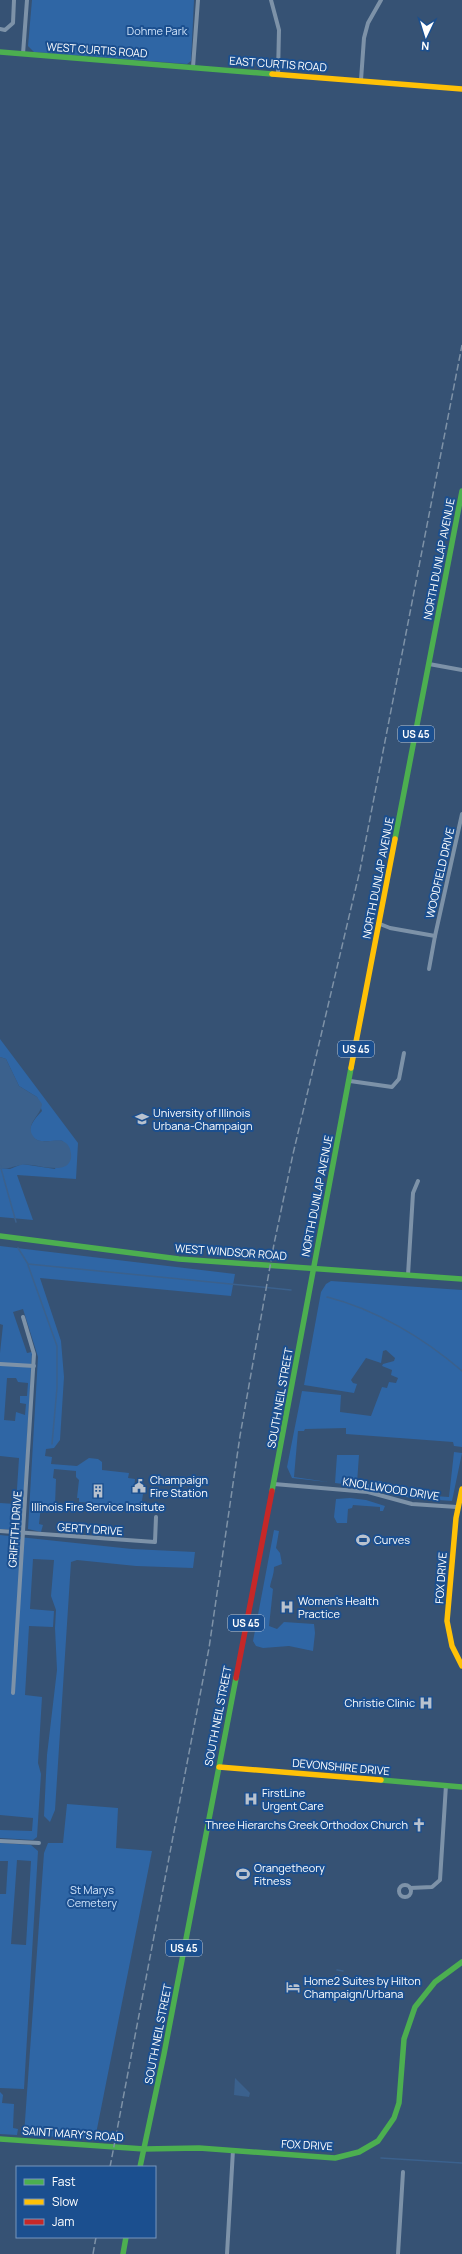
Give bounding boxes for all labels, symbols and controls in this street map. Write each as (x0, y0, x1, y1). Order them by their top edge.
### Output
north arrow (406, 16, 446, 56)
park label: Dohme Park (127, 23, 188, 38)
street label: WEST CURTIS ROAD (46, 38, 148, 61)
text: N (421, 39, 430, 54)
street label: EAST CURTIS ROAD (229, 53, 327, 74)
street label: NORTH DUNLAP AVENUE (419, 497, 458, 621)
road number: US 45 (398, 726, 434, 742)
street label: NORTH DUNLAP AVENUE (358, 816, 397, 940)
street label: WOODFIELD DRIVE (422, 826, 457, 920)
road number: US 45 (338, 1041, 374, 1057)
place label: University of Illinois Urbana-Champaign (153, 1105, 253, 1133)
school or university icon: University of Illinois Urbana-Champaign (134, 1111, 150, 1127)
street label: NORTH DUNLAP AVENUE (297, 1134, 336, 1258)
street label: WEST WINDSOR ROAD (175, 1240, 288, 1263)
street label: SOUTH NEIL STREET (263, 1346, 296, 1449)
place label: Champaign Fire Station (150, 1472, 208, 1500)
street label: KNOLLWOOD DRIVE (342, 1473, 441, 1504)
public building icon: Champaign Fire Station (131, 1478, 147, 1494)
building icon: Illinois Fire Service Insitute (90, 1483, 106, 1499)
street label: GRIFFITH DRIVE (4, 1490, 25, 1568)
place label: Illinois Fire Service Insitute (31, 1499, 165, 1514)
street label: GERTY DRIVE (57, 1519, 123, 1538)
sports icon: Curves (355, 1532, 371, 1548)
place label: Curves (374, 1532, 410, 1547)
street label: FOX DRIVE (431, 1552, 450, 1604)
place label: Women's Health Practice (298, 1593, 379, 1621)
hospital icon: Women's Health Practice (279, 1599, 295, 1615)
road number: US 45 (228, 1615, 264, 1631)
street label: SOUTH NEIL STREET (200, 1664, 235, 1767)
place label: Christie Clinic (344, 1695, 415, 1710)
hospital icon: Christie Clinic (418, 1695, 434, 1711)
street label: DEVONSHIRE DRIVE (292, 1755, 390, 1778)
place label: FirstLine Urgent Care (262, 1785, 324, 1813)
hospital icon: FirstLine Urgent Care (243, 1791, 259, 1807)
place label: Three Hierarchs Greek Orthodox Church (205, 1817, 408, 1832)
church icon: Three Hierarchs Greek Orthodox Church (411, 1817, 427, 1833)
place label: Orangetheory Fitness (254, 1860, 325, 1888)
sports icon: Orangetheory Fitness (235, 1866, 251, 1882)
park label: St Marys Cemetery (67, 1882, 117, 1910)
road number: US 45 (166, 1940, 202, 1956)
place label: Home2 Suites by Hilton Champaign/Urbana (304, 1973, 421, 2001)
hotel icon: Home2 Suites by Hilton Champaign/Urbana (285, 1979, 301, 1995)
street label: SOUTH NEIL STREET (140, 1982, 175, 2085)
street label: SAINT MARY'S ROAD (22, 2122, 124, 2145)
street label: FOX DRIVE (281, 2136, 333, 2153)
legend (16, 2166, 156, 2238)
text: Fast (52, 2173, 76, 2190)
text: Slow (52, 2193, 78, 2210)
text: Jam (52, 2213, 74, 2230)

